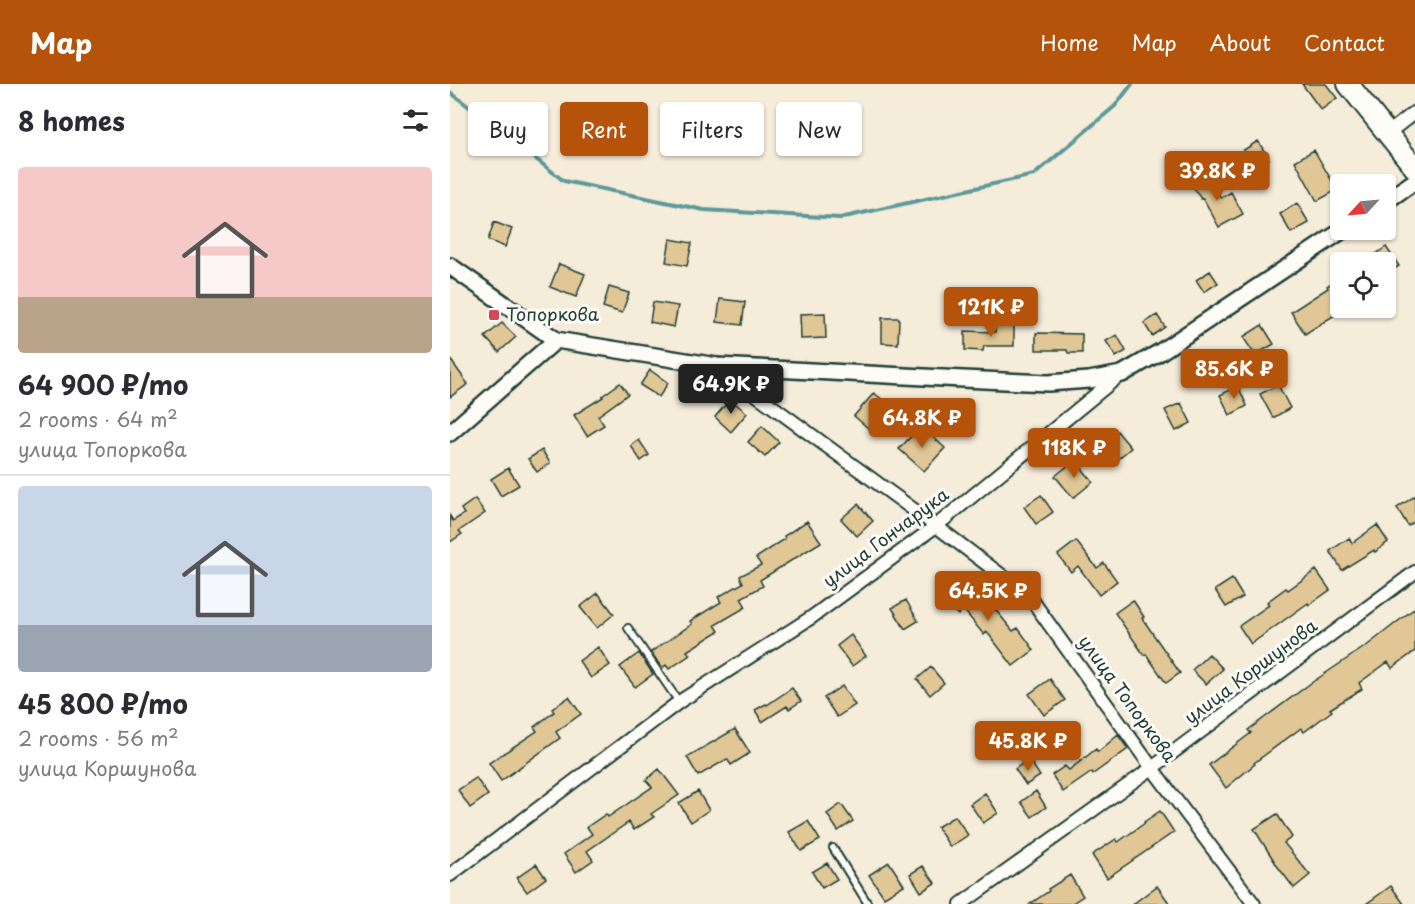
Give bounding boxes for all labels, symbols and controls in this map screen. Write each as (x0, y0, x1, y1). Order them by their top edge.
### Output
text: Map (30, 21, 92, 64)
text: Home (1040, 26, 1099, 58)
text: Map (1132, 26, 1177, 58)
text: About (1210, 26, 1271, 58)
text: Contact (1304, 26, 1385, 58)
text: 8 homes (18, 101, 125, 140)
chip: Buy (468, 102, 548, 156)
chip: Rent (560, 102, 648, 156)
chip: Filters (660, 102, 764, 156)
chip: New (776, 102, 862, 156)
icon: filters (399, 104, 432, 137)
pin: 39.8K ₽ (1162, 151, 1272, 202)
text: 39.8K ₽ (1179, 155, 1255, 185)
north arrow (1330, 174, 1396, 240)
map controls (1330, 174, 1396, 318)
icon: home (171, 206, 279, 314)
button: locate (1330, 252, 1396, 318)
pin: 121K ₽ (942, 287, 1040, 338)
text: 121K ₽ (958, 291, 1024, 321)
place label: Топоркова (506, 300, 600, 327)
marker: Топоркова (487, 308, 501, 322)
pin: 85.6K ₽ (1179, 349, 1289, 400)
text: 85.6K ₽ (1195, 353, 1273, 383)
pin: 64.9K ₽ (676, 364, 786, 415)
text: 64 900 ₽/mo (18, 365, 188, 404)
text: 64.9K ₽ (692, 368, 770, 398)
pin: 64.8K ₽ (867, 398, 977, 449)
text: 64.8K ₽ (883, 402, 961, 432)
text: 2 rooms · 64 m² (18, 404, 178, 434)
pin: 118K ₽ (1025, 428, 1123, 479)
text: 118K ₽ (1042, 432, 1106, 462)
text: улица Топоркова (18, 434, 187, 464)
street label: улица Гончарука (816, 480, 954, 593)
icon: home (171, 525, 279, 633)
pin: 64.5K ₽ (933, 571, 1043, 622)
text: 64.5K ₽ (949, 575, 1027, 605)
street label: улица Коршунова (1178, 611, 1323, 730)
street label: улица Топоркова (1073, 629, 1184, 768)
text: 45 800 ₽/mo (18, 684, 188, 723)
pin: 45.8K ₽ (973, 721, 1083, 772)
text: 2 rooms · 56 m² (18, 723, 179, 753)
text: 45.8K ₽ (989, 725, 1067, 755)
text: улица Коршунова (18, 753, 196, 783)

